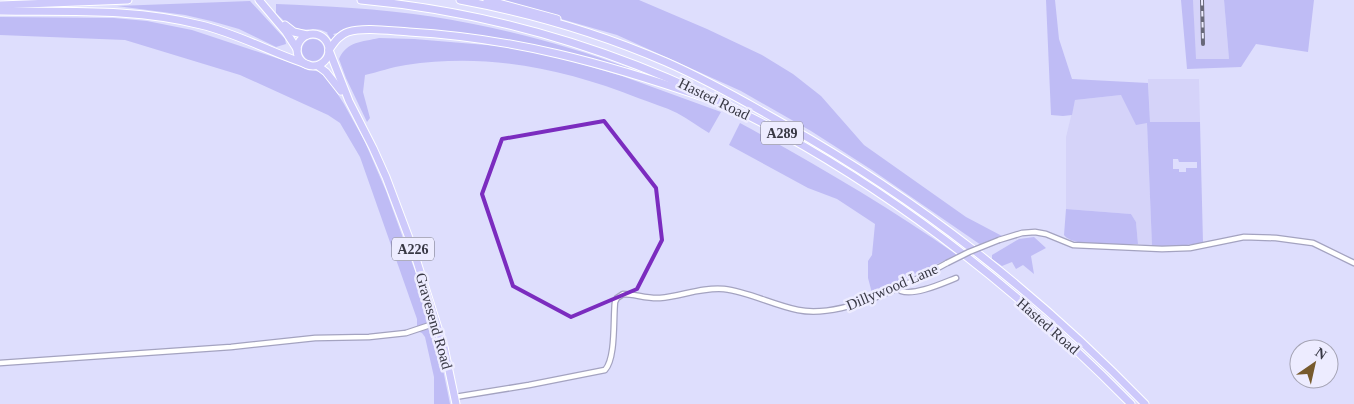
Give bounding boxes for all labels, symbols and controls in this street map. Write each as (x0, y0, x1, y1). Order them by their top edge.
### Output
street label: Hasted Road (676, 75, 753, 123)
road number: A289 (761, 122, 803, 144)
road number: A226 (392, 238, 434, 260)
street label: Dillywood Lane (844, 260, 940, 313)
street label: Gravesend Road (413, 271, 456, 372)
street label: Hasted Road (1014, 295, 1083, 358)
north arrow (1289, 339, 1339, 389)
text: N (1313, 345, 1329, 363)

